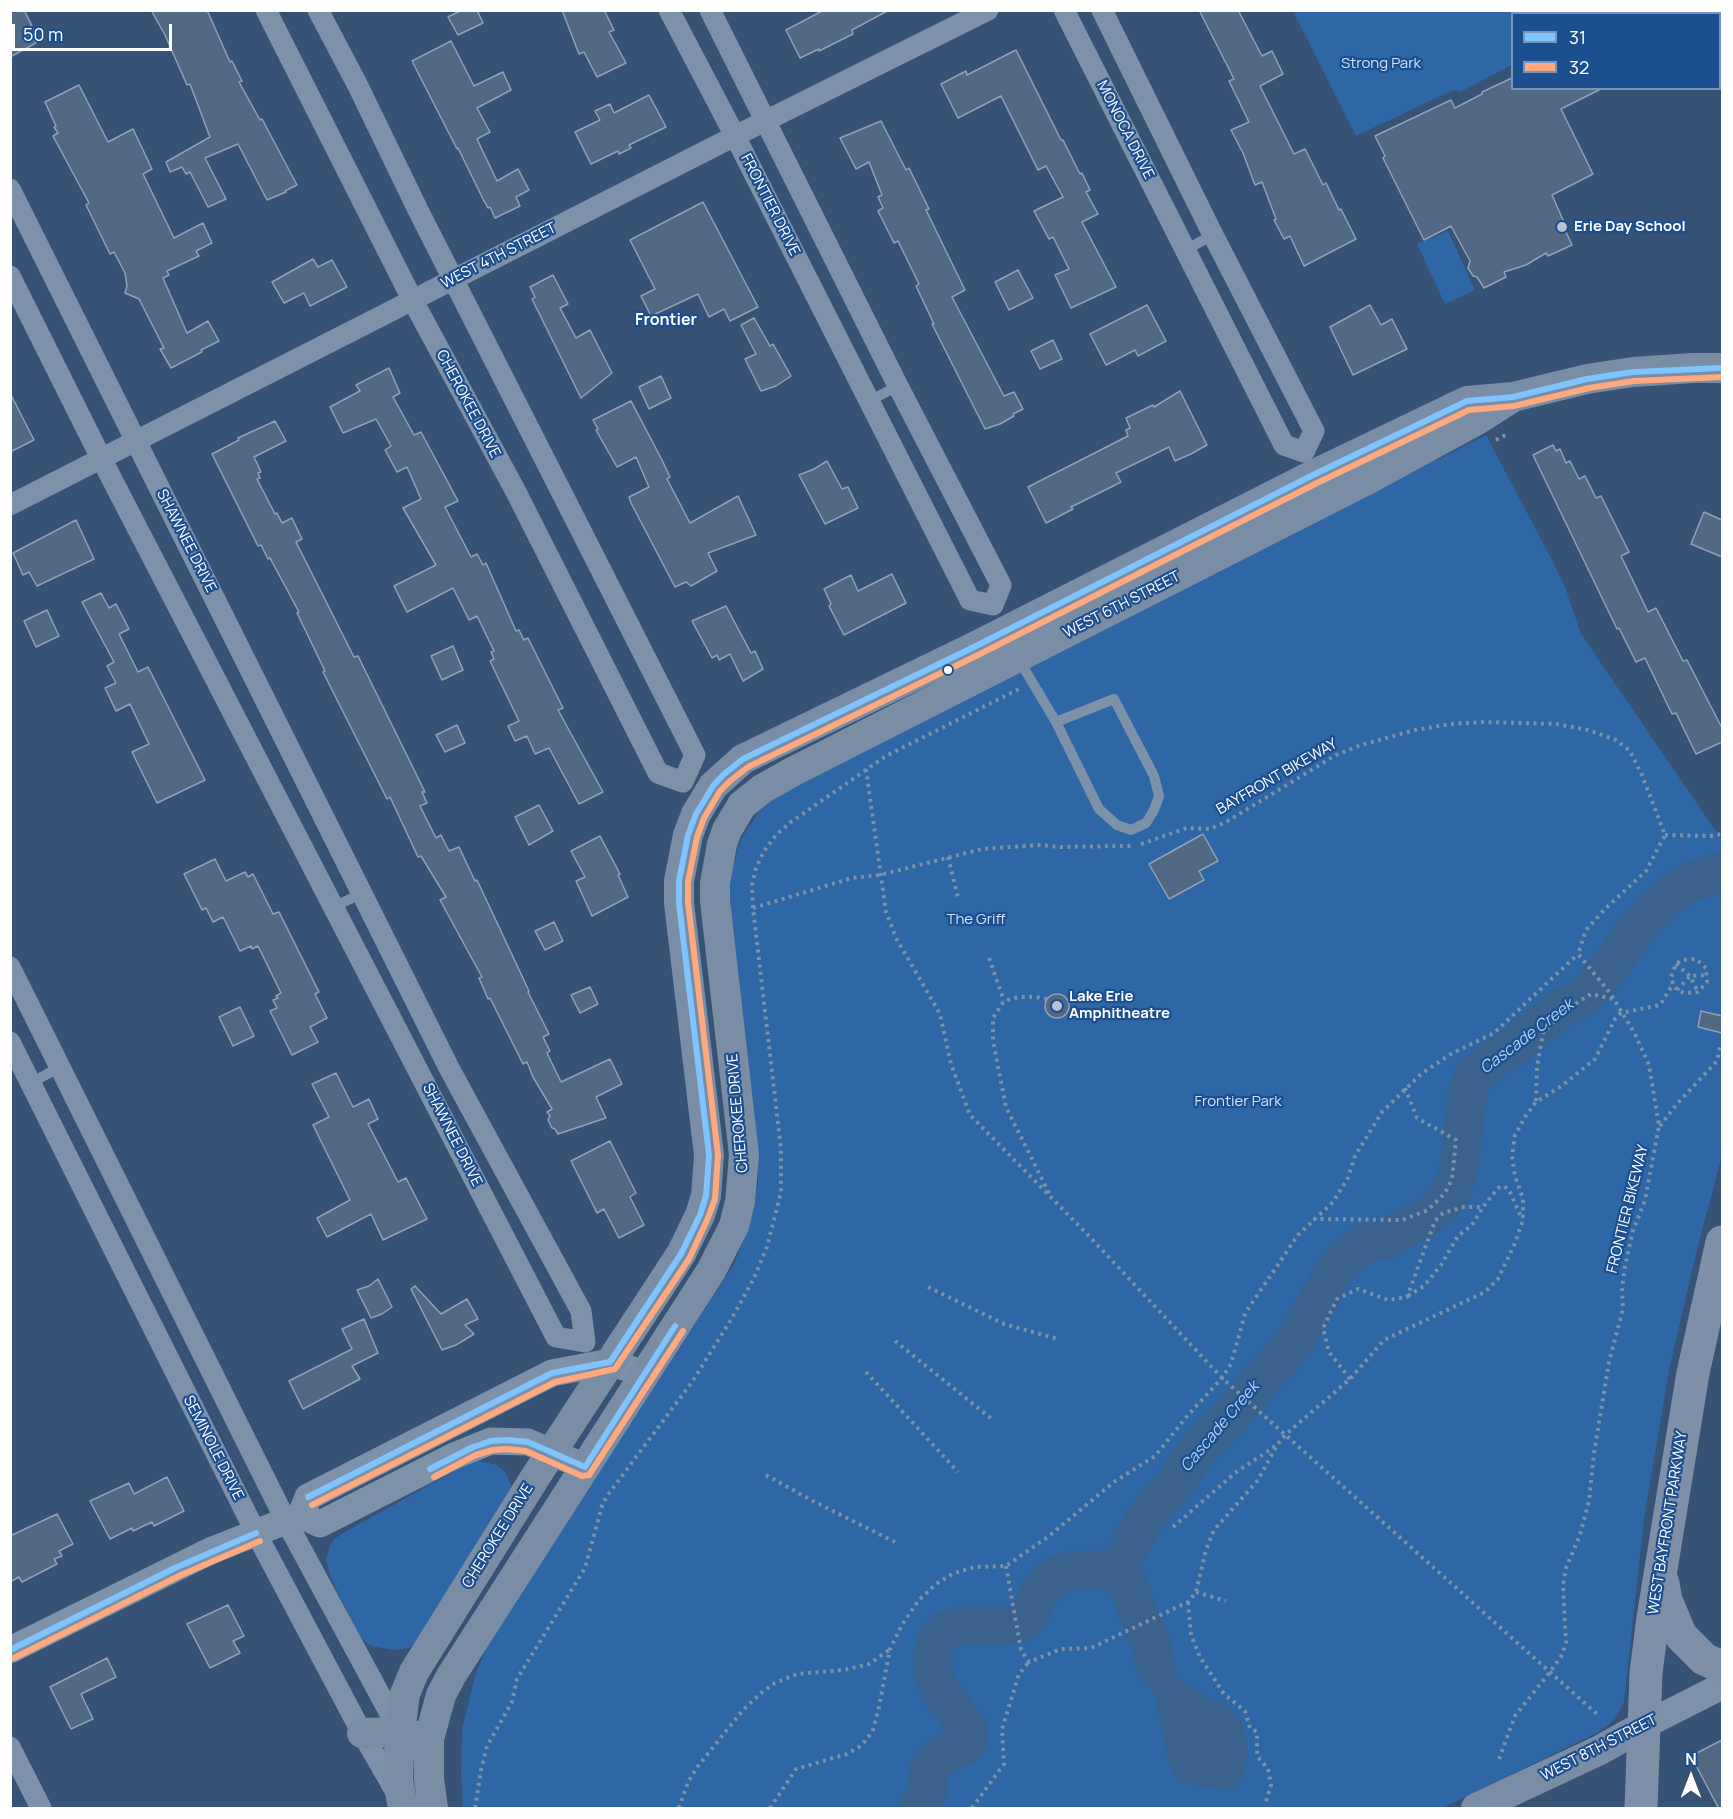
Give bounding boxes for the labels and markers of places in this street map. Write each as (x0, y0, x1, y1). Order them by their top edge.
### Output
place label: Erie Day School (1574, 218, 1686, 236)
marker: Erie Day School (1555, 220, 1569, 234)
unlabelled marker (942, 664, 954, 676)
place label: Lake Erie Amphitheatre (1069, 988, 1170, 1023)
marker: Lake Erie Amphitheatre (1050, 999, 1064, 1013)

